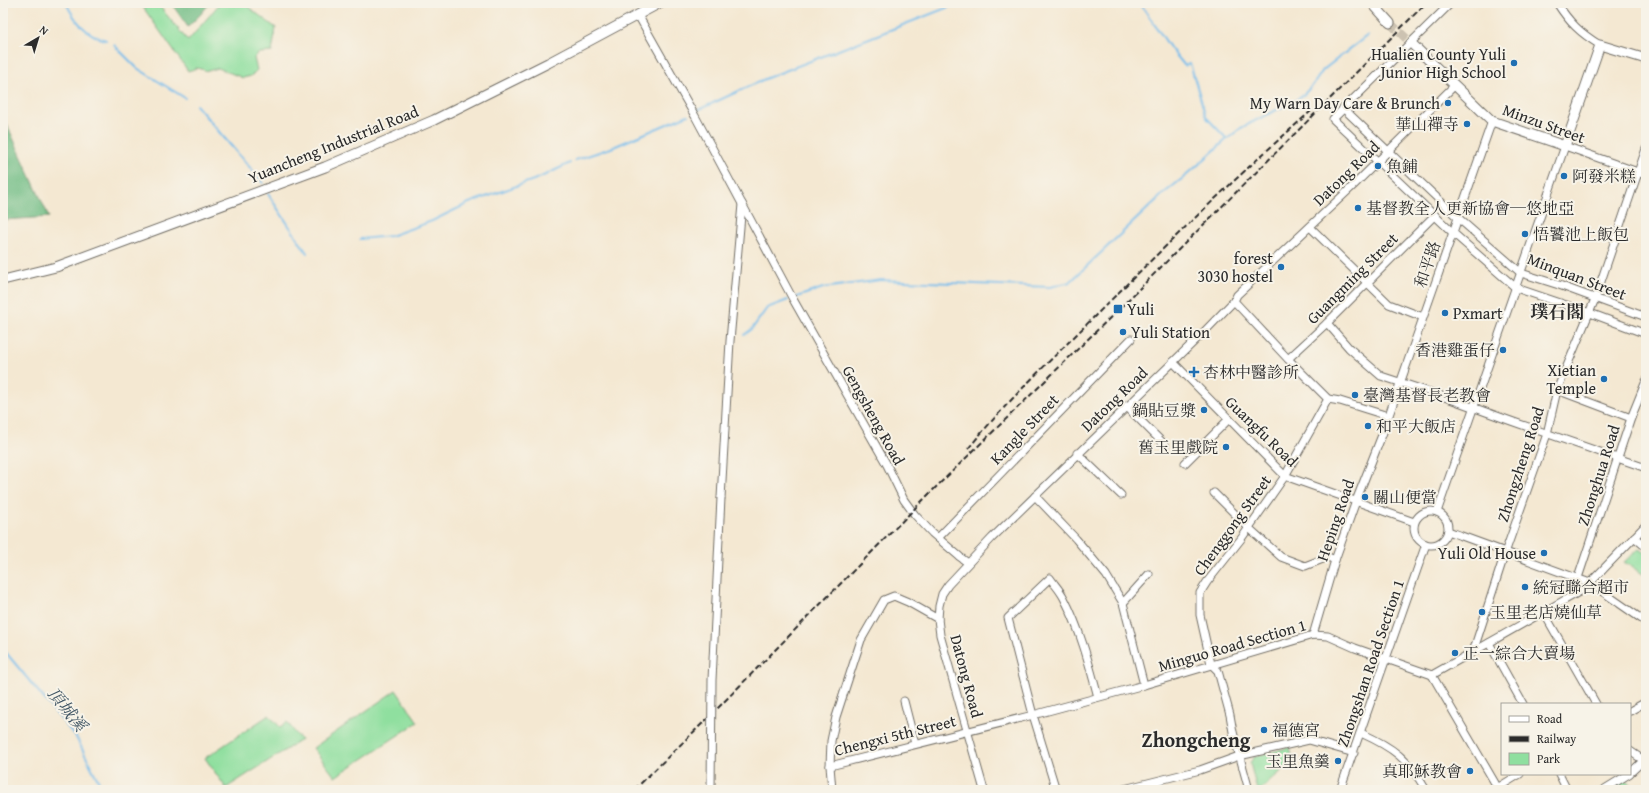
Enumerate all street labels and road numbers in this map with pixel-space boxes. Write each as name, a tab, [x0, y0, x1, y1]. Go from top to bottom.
street label: Minzu Street	[1499, 97, 1589, 149]
street label: Yuancheng Industrial Road	[244, 99, 422, 189]
street label: Datong Road	[1307, 135, 1385, 211]
street label: Guangming Street	[1301, 226, 1404, 329]
street label: 和平路	[1408, 237, 1446, 291]
street label: Minquan Street	[1524, 246, 1630, 306]
street label: Gengsheng Road	[837, 361, 912, 470]
street label: Datong Road	[1075, 361, 1153, 437]
street label: Kangle Street	[984, 388, 1064, 470]
street label: Guangfu Road	[1220, 390, 1304, 472]
street label: Zhongzheng Road	[1490, 403, 1550, 525]
street label: Zhonghua Road	[1570, 421, 1626, 529]
street label: Chenggong Street	[1187, 469, 1277, 580]
street label: Heping Road	[1310, 475, 1360, 564]
street label: Zhongshan Road Section 1	[1330, 576, 1410, 750]
street label: Minguo Road Section 1	[1155, 612, 1309, 678]
street label: Datong Road	[944, 632, 990, 721]
street label: Chengxi 5th Street	[832, 708, 959, 762]

